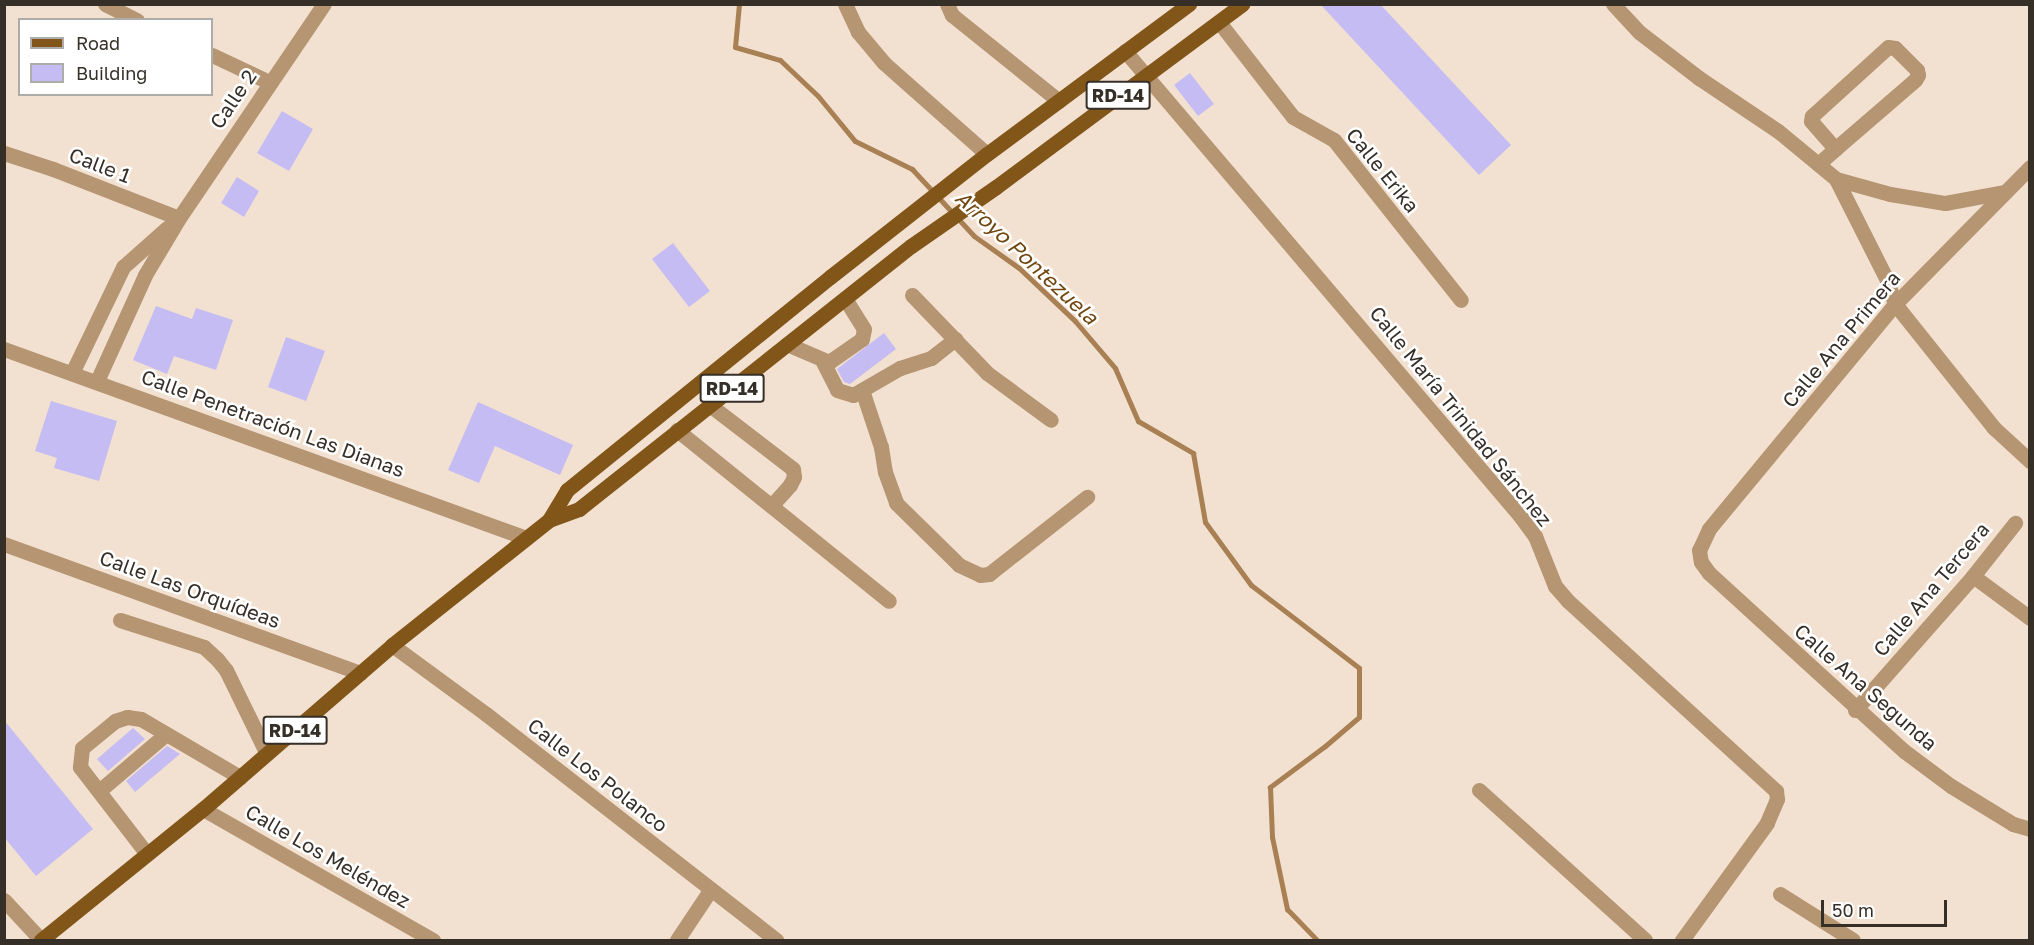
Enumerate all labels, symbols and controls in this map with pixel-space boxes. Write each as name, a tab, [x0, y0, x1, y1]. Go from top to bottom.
legend	[18, 18, 213, 96]
text: Road	[76, 32, 120, 54]
text: Building	[76, 62, 147, 84]
street label: Calle 2	[205, 65, 261, 133]
road number: RD-14	[1085, 80, 1151, 110]
street label: Calle Erika	[1342, 123, 1424, 217]
street label: Calle 1	[66, 142, 134, 188]
water label: Arroyo Pontezuela	[951, 185, 1103, 329]
street label: Calle Ana Primera	[1777, 266, 1905, 412]
street label: Calle María Trinidad Sánchez	[1365, 301, 1557, 531]
street label: Calle Penetración Las Dianas	[138, 364, 408, 482]
road number: RD-14	[699, 373, 765, 403]
street label: Calle Ana Tercera	[1868, 517, 1994, 661]
street label: Calle Las Orquídeas	[96, 545, 284, 633]
street label: Calle Ana Segunda	[1790, 619, 1942, 755]
street label: Calle Los Polanco	[523, 713, 673, 837]
road number: RD-14	[262, 715, 328, 745]
street label: Calle Los Meléndez	[242, 799, 414, 913]
scale bar	[1824, 888, 1950, 926]
text: 50 m	[1832, 899, 1874, 921]

